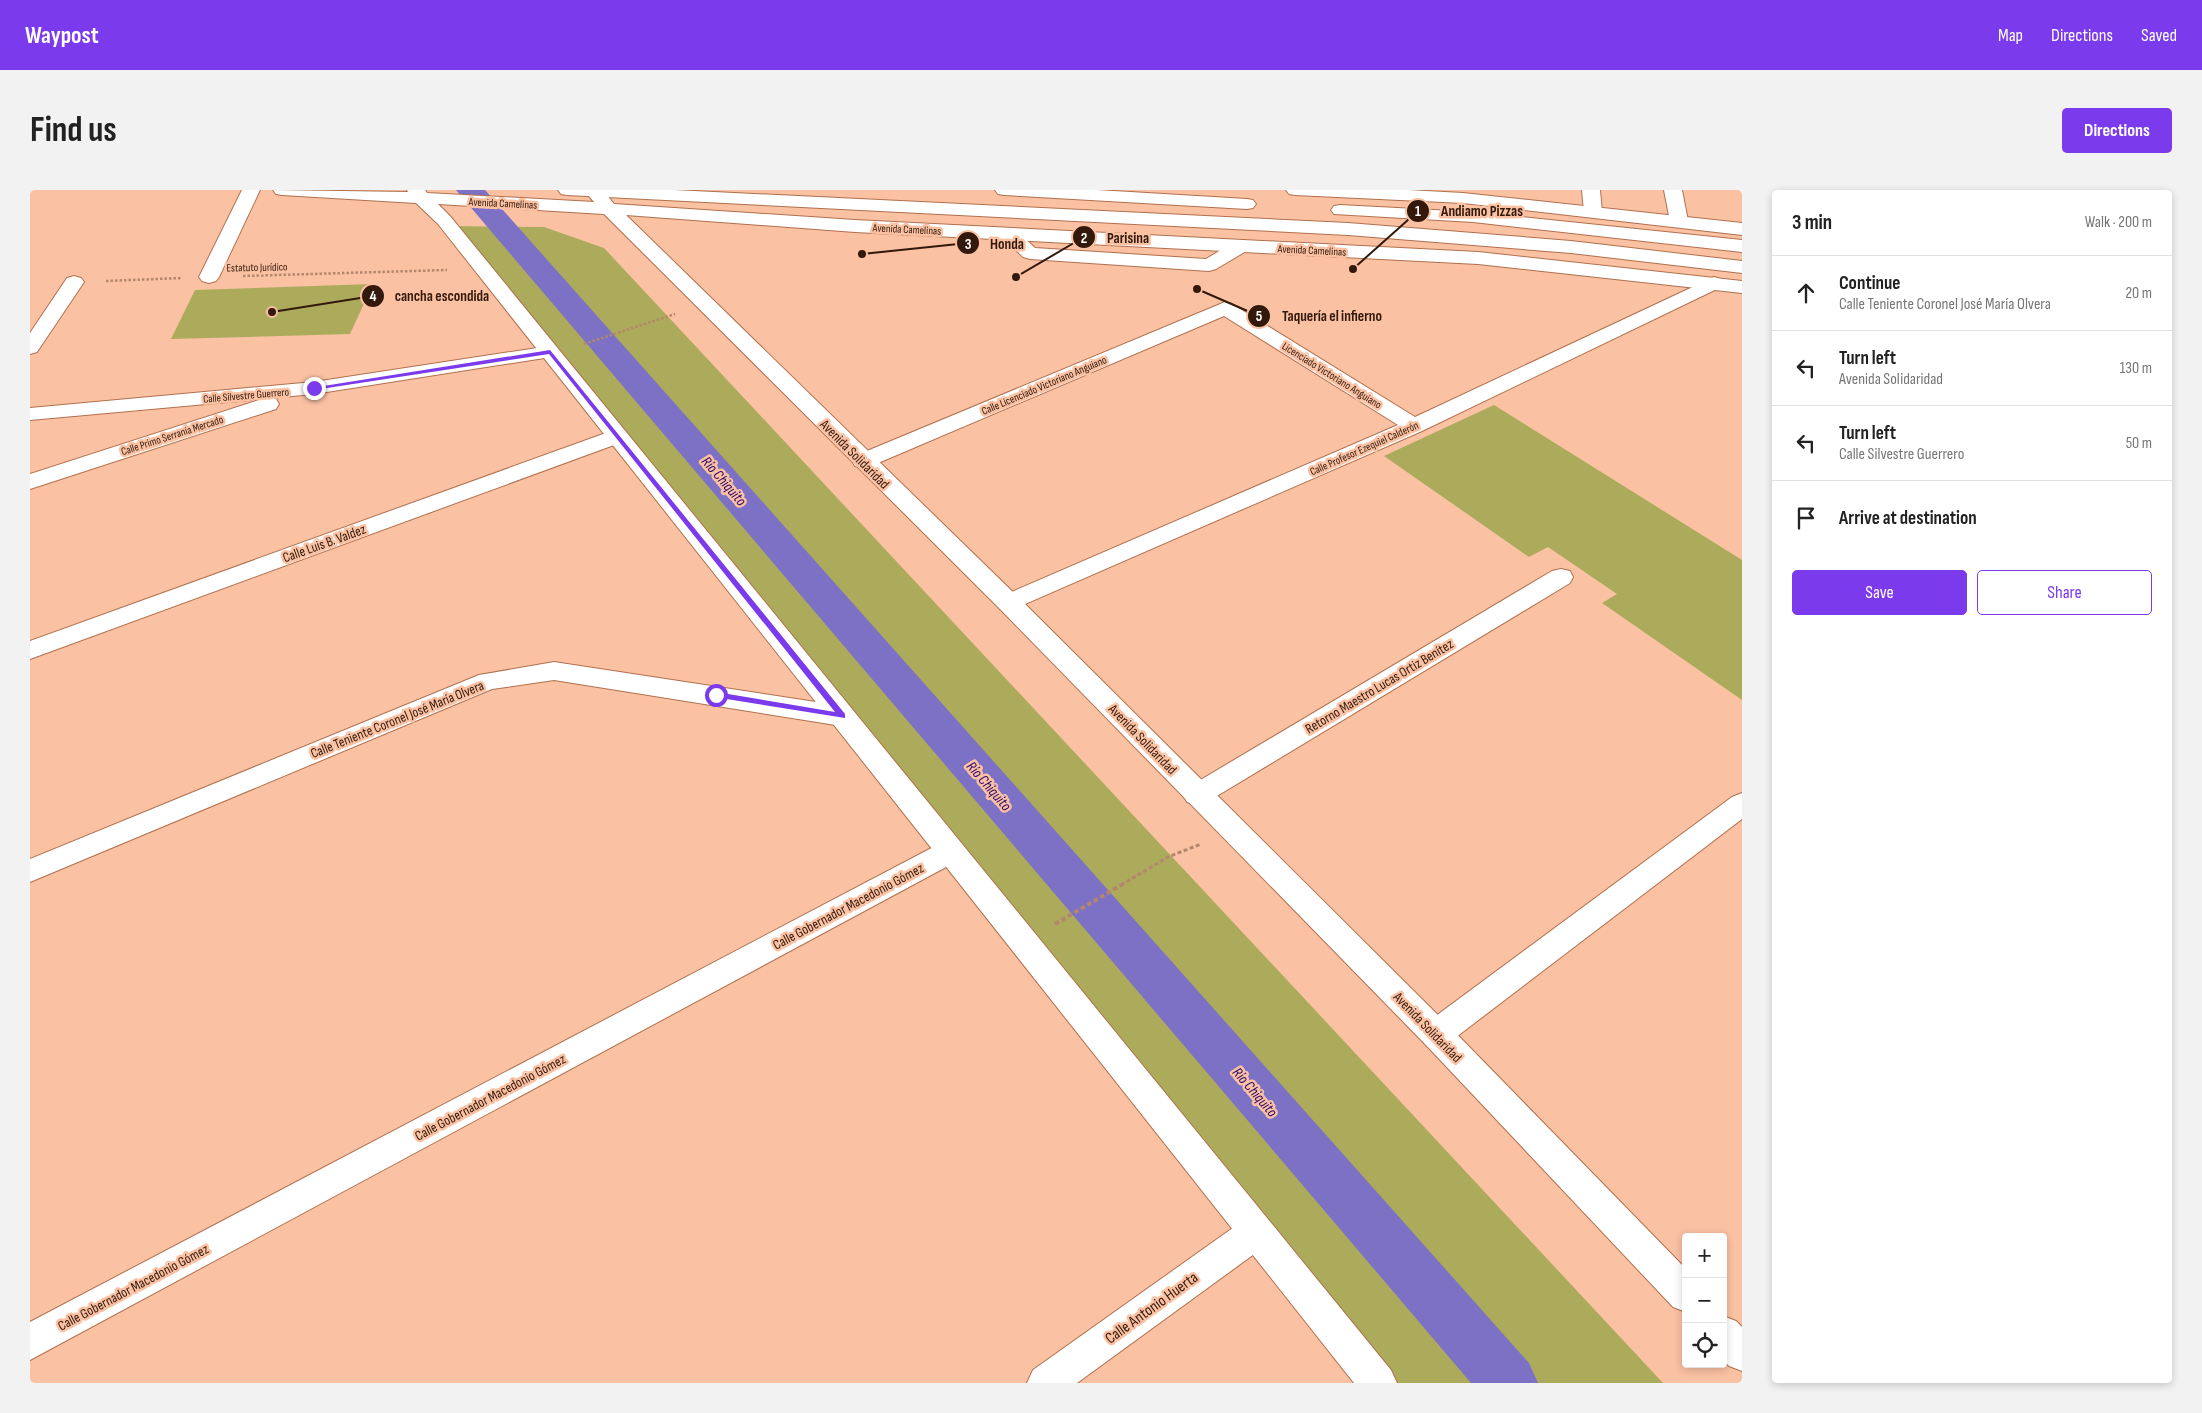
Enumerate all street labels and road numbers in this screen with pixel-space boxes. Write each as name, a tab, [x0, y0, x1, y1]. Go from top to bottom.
street label: Avenida Camelinas	[467, 195, 538, 212]
street label: Avenida Camelinas	[871, 221, 942, 238]
street label: Avenida Camelinas	[1276, 242, 1347, 259]
street label: Estatuto Jurídico	[226, 260, 288, 275]
street label: Licenciado Victoriano Anguiano	[1280, 339, 1384, 412]
street label: Calle Licenciado Victoriano Anguiano	[980, 353, 1109, 418]
street label: Calle Silvestre Guerrero	[203, 385, 290, 406]
street label: Calle Primo Serranía Mercado	[119, 413, 225, 458]
street label: Avenida Solidaridad	[816, 415, 893, 493]
street label: Calle Profesor Ezequiel Calderón	[1308, 419, 1421, 478]
street label: Calle Luis B. Valdez	[280, 521, 368, 566]
street label: Retorno Maestro Lucas Ortiz Benítez	[1302, 635, 1456, 737]
street label: Calle Teniente Coronel José María Olvera	[308, 677, 486, 762]
street label: Avenida Solidaridad	[1104, 700, 1180, 778]
street label: Calle Gobernador Macedonio Gómez	[770, 859, 926, 953]
street label: Avenida Solidaridad	[1389, 988, 1465, 1066]
street label: Calle Gobernador Macedonio Gómez	[412, 1050, 568, 1144]
street label: Calle Gobernador Macedonio Gómez	[55, 1240, 211, 1334]
street label: Calle Antonio Huerta	[1102, 1268, 1202, 1348]

